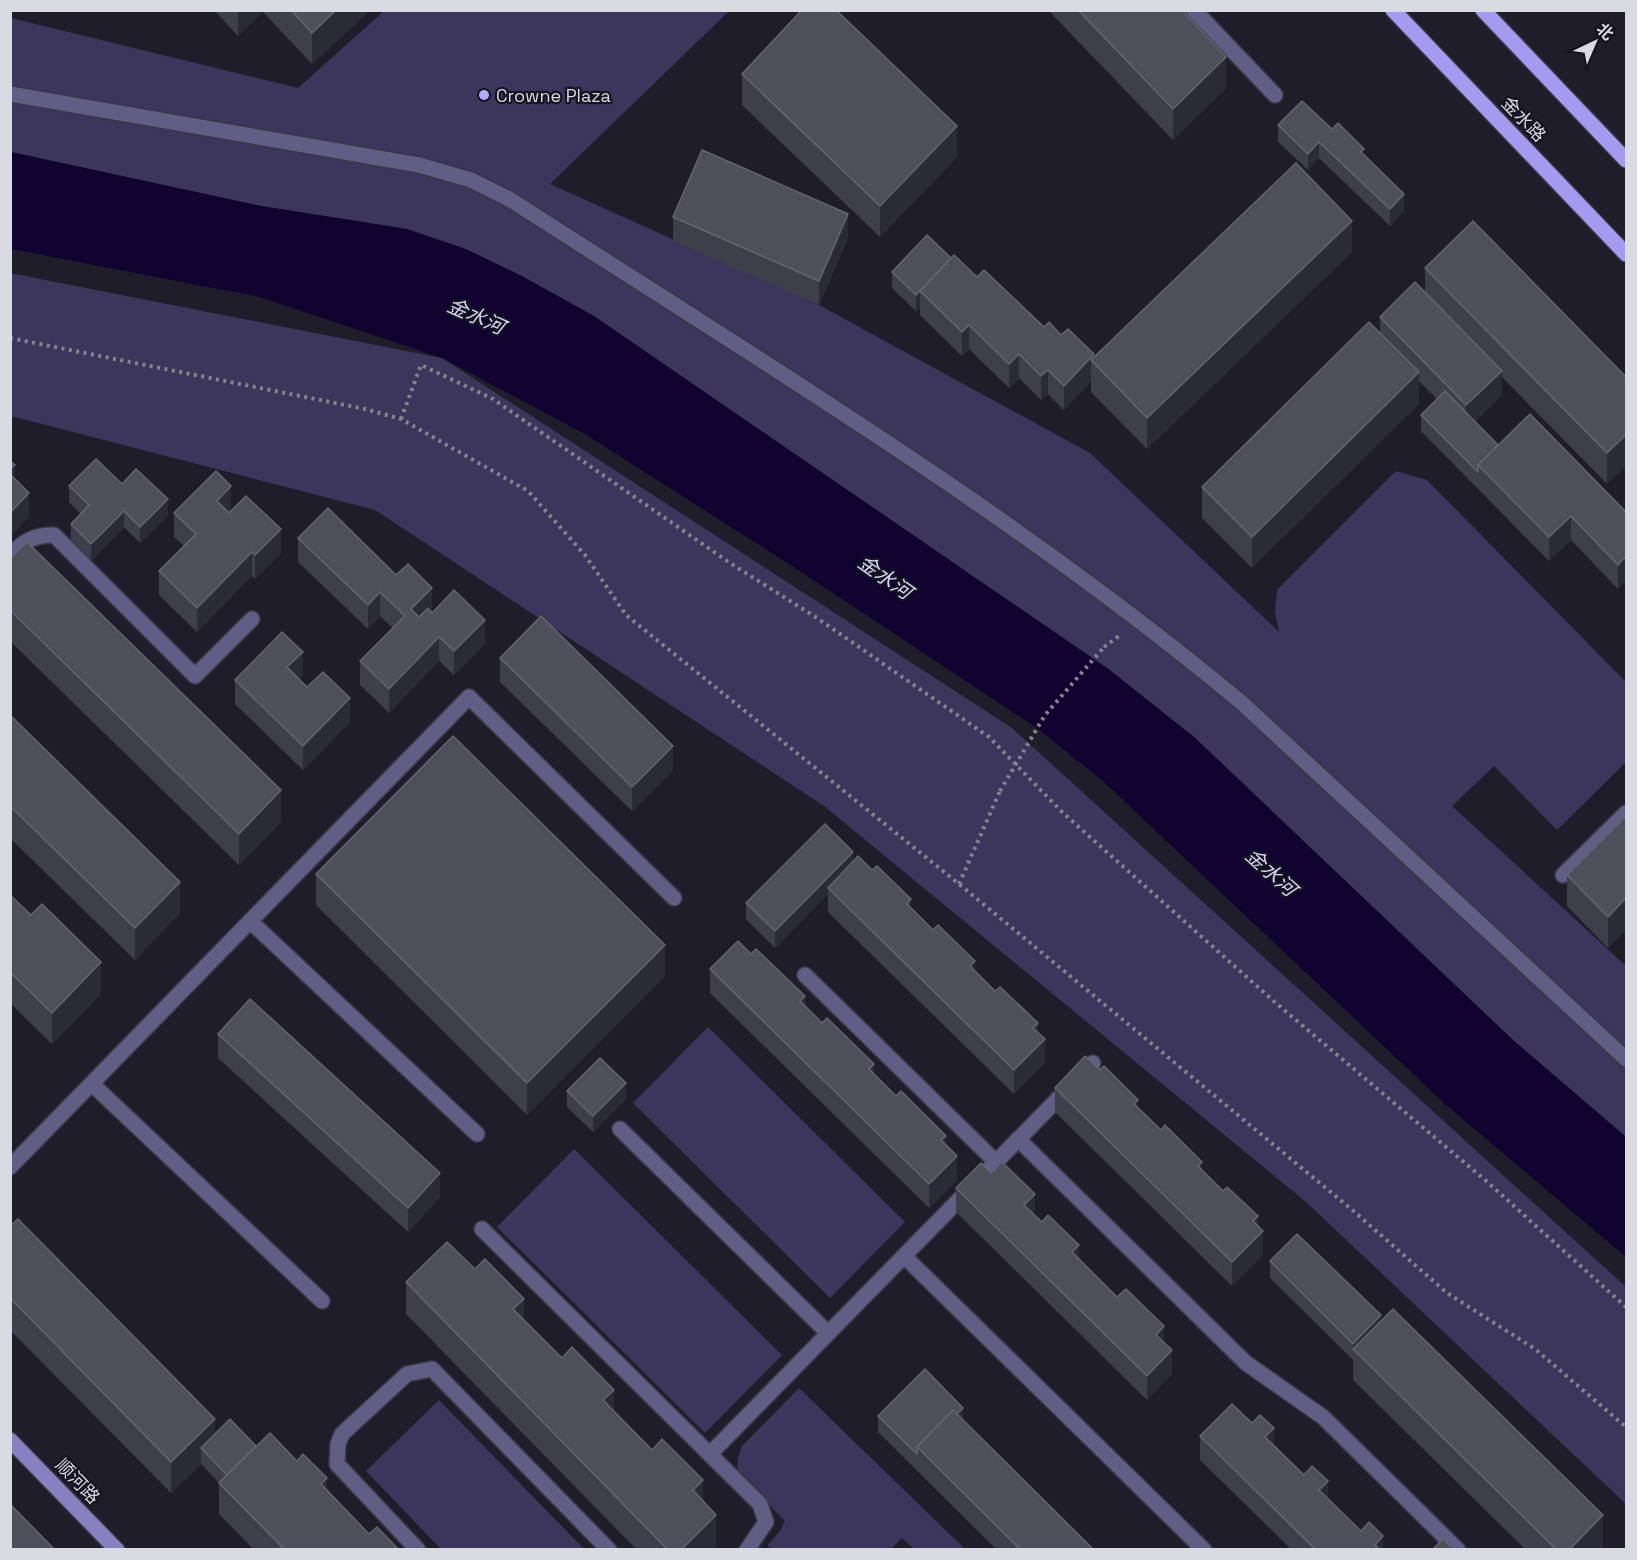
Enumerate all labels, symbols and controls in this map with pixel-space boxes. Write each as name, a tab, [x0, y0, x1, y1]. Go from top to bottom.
north arrow	[1565, 12, 1625, 72]
text: 北	[1592, 18, 1618, 45]
place label: Crowne Plaza	[496, 84, 611, 107]
marker: Crowne Plaza	[477, 88, 491, 102]
street label: 金水路	[1497, 92, 1551, 146]
water label: 金水河	[443, 292, 512, 342]
water label: 金水河	[853, 549, 920, 607]
water label: 金水河	[1240, 842, 1305, 904]
street label: 顺河路	[51, 1454, 105, 1508]

